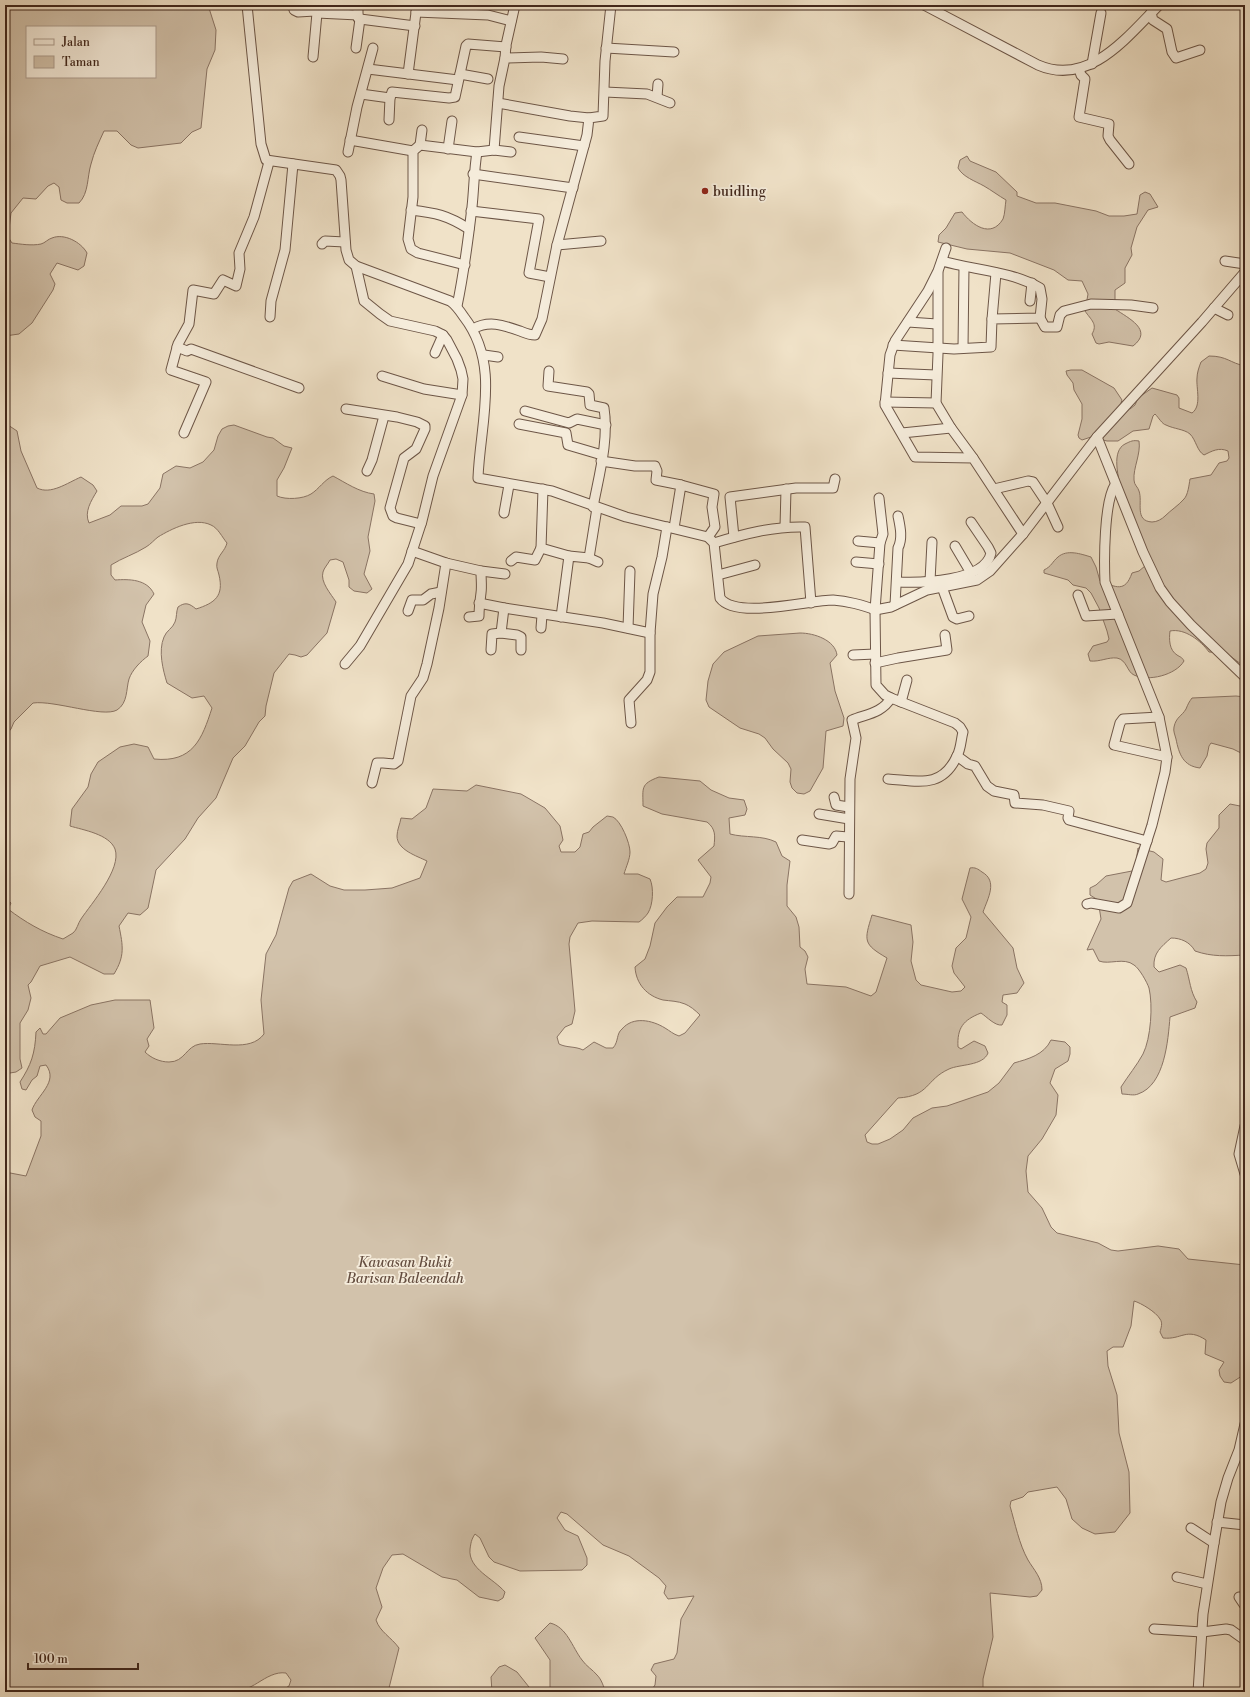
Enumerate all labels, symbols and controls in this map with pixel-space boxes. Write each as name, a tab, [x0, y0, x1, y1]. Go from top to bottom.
legend	[26, 26, 156, 78]
text: Jalan	[61, 35, 90, 50]
text: Taman	[62, 55, 100, 70]
place label: buidling	[713, 183, 767, 201]
marker: buidling	[700, 186, 710, 196]
park label: Kawasan Bukit Barisan Baleendah	[345, 1254, 464, 1288]
scale bar	[28, 1645, 138, 1671]
text: 100 m	[34, 1652, 68, 1667]

